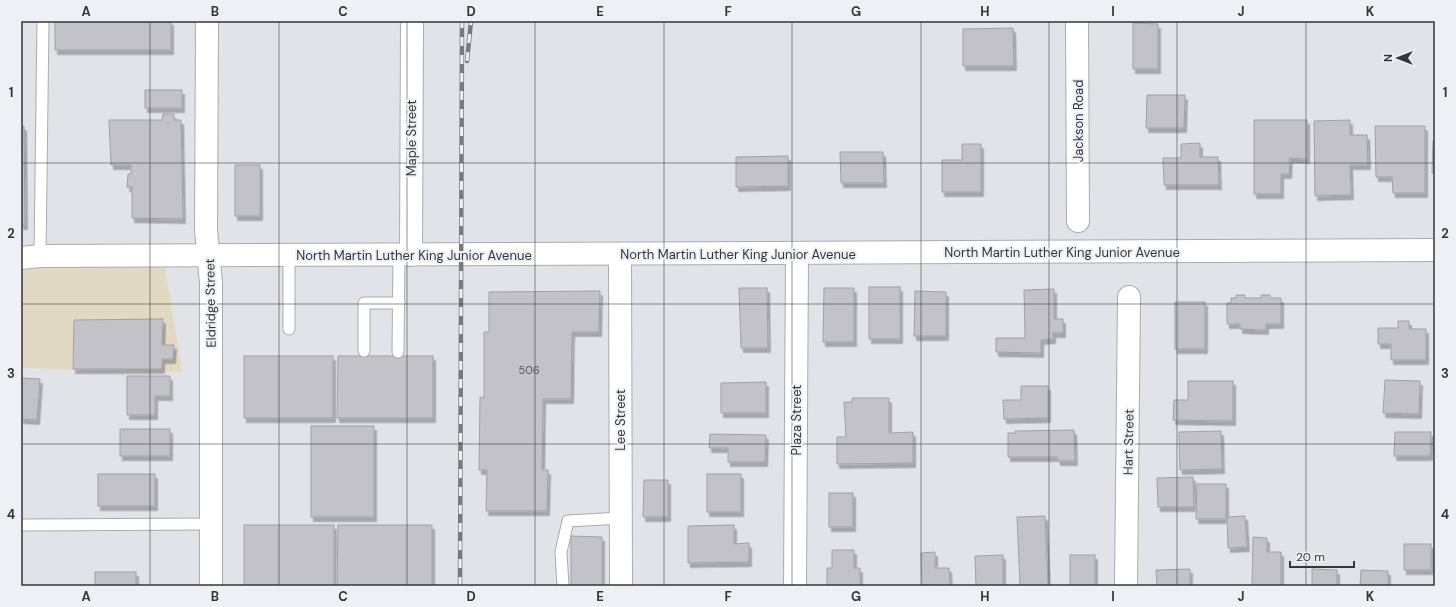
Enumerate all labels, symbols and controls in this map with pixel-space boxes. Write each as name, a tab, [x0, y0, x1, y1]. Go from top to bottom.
text: A	[81, 3, 91, 20]
text: B	[211, 3, 219, 20]
text: C	[338, 3, 348, 20]
text: D	[466, 3, 476, 20]
text: E	[596, 3, 604, 20]
text: F	[724, 3, 732, 20]
text: G	[851, 3, 861, 20]
text: H	[980, 3, 990, 20]
text: I	[1111, 3, 1115, 20]
text: J	[1237, 3, 1245, 20]
text: K	[1366, 3, 1375, 20]
north arrow	[1378, 38, 1418, 78]
text: N	[1381, 54, 1395, 62]
street label: Jackson Road	[1070, 80, 1087, 162]
text: 1	[9, 84, 13, 101]
text: 1	[1443, 84, 1447, 101]
street label: Maple Street	[403, 100, 420, 176]
text: 2	[7, 225, 15, 242]
text: 2	[1441, 225, 1449, 242]
street label: North Martin Luther King Junior Avenue	[944, 244, 1180, 261]
street label: North Martin Luther King Junior Avenue	[620, 246, 856, 263]
street label: North Martin Luther King Junior Avenue	[296, 247, 532, 264]
street label: Eldridge Street	[201, 258, 220, 348]
house number: 506	[518, 363, 540, 377]
text: 3	[7, 365, 15, 382]
text: 3	[1441, 365, 1449, 382]
street label: Plaza Street	[788, 385, 805, 455]
street label: Lee Street	[612, 389, 629, 451]
street label: Hart Street	[1119, 409, 1138, 475]
text: 4	[7, 506, 15, 523]
text: 4	[1441, 506, 1449, 523]
scale bar	[1290, 543, 1354, 569]
text: 20 m	[1296, 549, 1325, 565]
text: A	[81, 588, 91, 605]
text: B	[211, 588, 219, 605]
text: C	[338, 588, 348, 605]
text: D	[466, 588, 476, 605]
text: E	[596, 588, 604, 605]
text: F	[724, 588, 732, 605]
text: G	[851, 588, 861, 605]
text: H	[980, 588, 990, 605]
text: I	[1111, 588, 1115, 605]
text: J	[1237, 588, 1245, 605]
text: K	[1366, 588, 1375, 605]

